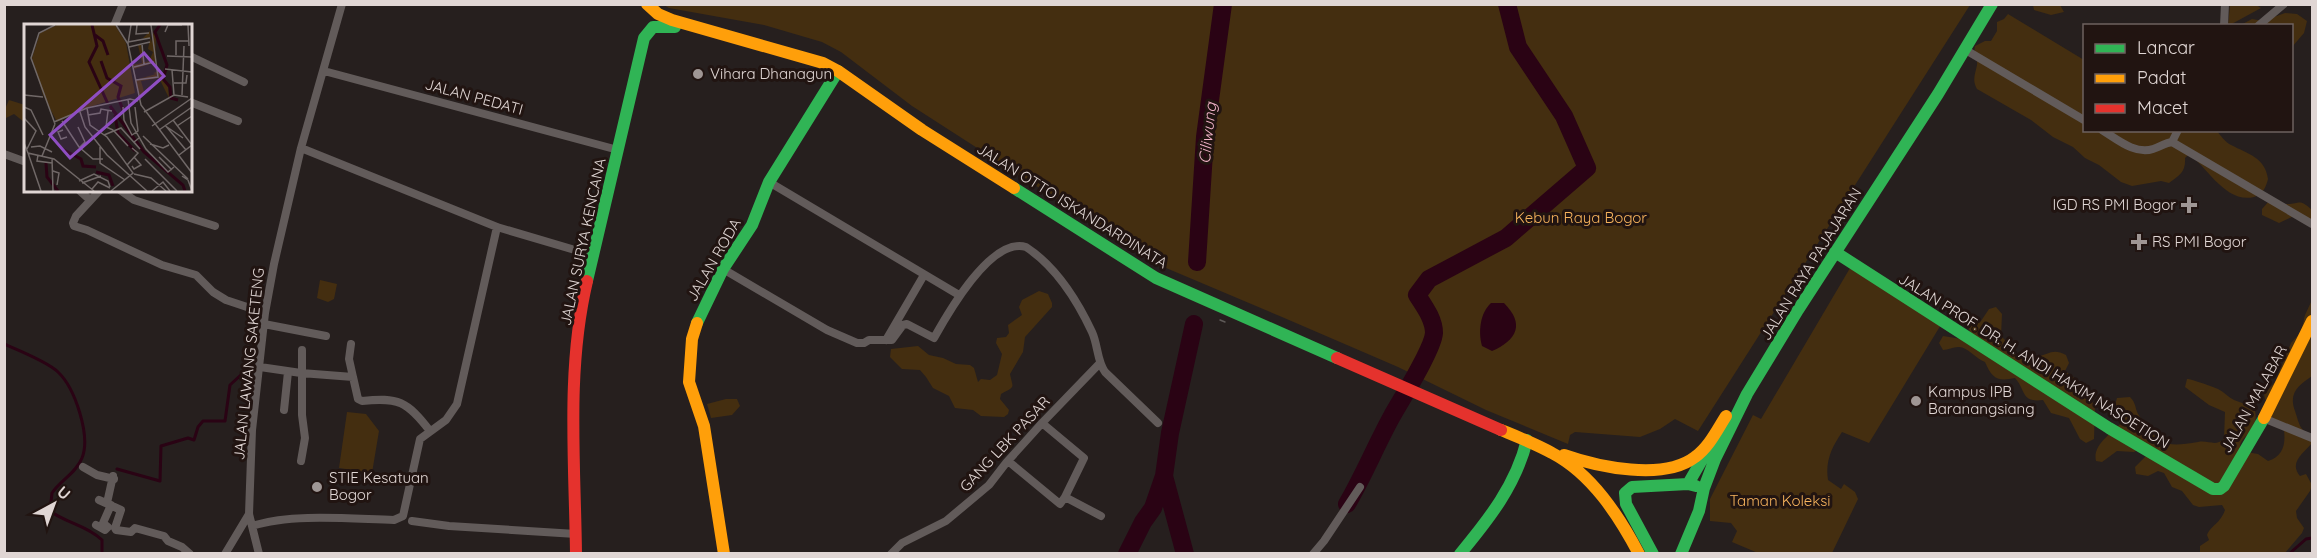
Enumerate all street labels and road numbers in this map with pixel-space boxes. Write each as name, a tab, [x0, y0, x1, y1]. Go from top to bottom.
street label: JALAN PEDATI	[423, 74, 525, 119]
street label: JALAN OTTO ISKANDARDINATA	[973, 139, 1172, 273]
street label: JALAN SURYA KENCANA	[555, 156, 610, 327]
street label: JALAN RAYA PAJAJARAN	[1756, 184, 1865, 344]
street label: JALAN RODA	[682, 215, 745, 305]
street label: JALAN LAWANG SAKETENG	[229, 267, 268, 461]
street label: JALAN PROF. DR. H. ANDI HAKIM NASOETION	[1895, 269, 2173, 452]
street label: JALAN MALABAR	[2216, 342, 2291, 456]
street label: GANG LBK PASAR	[955, 392, 1054, 495]

